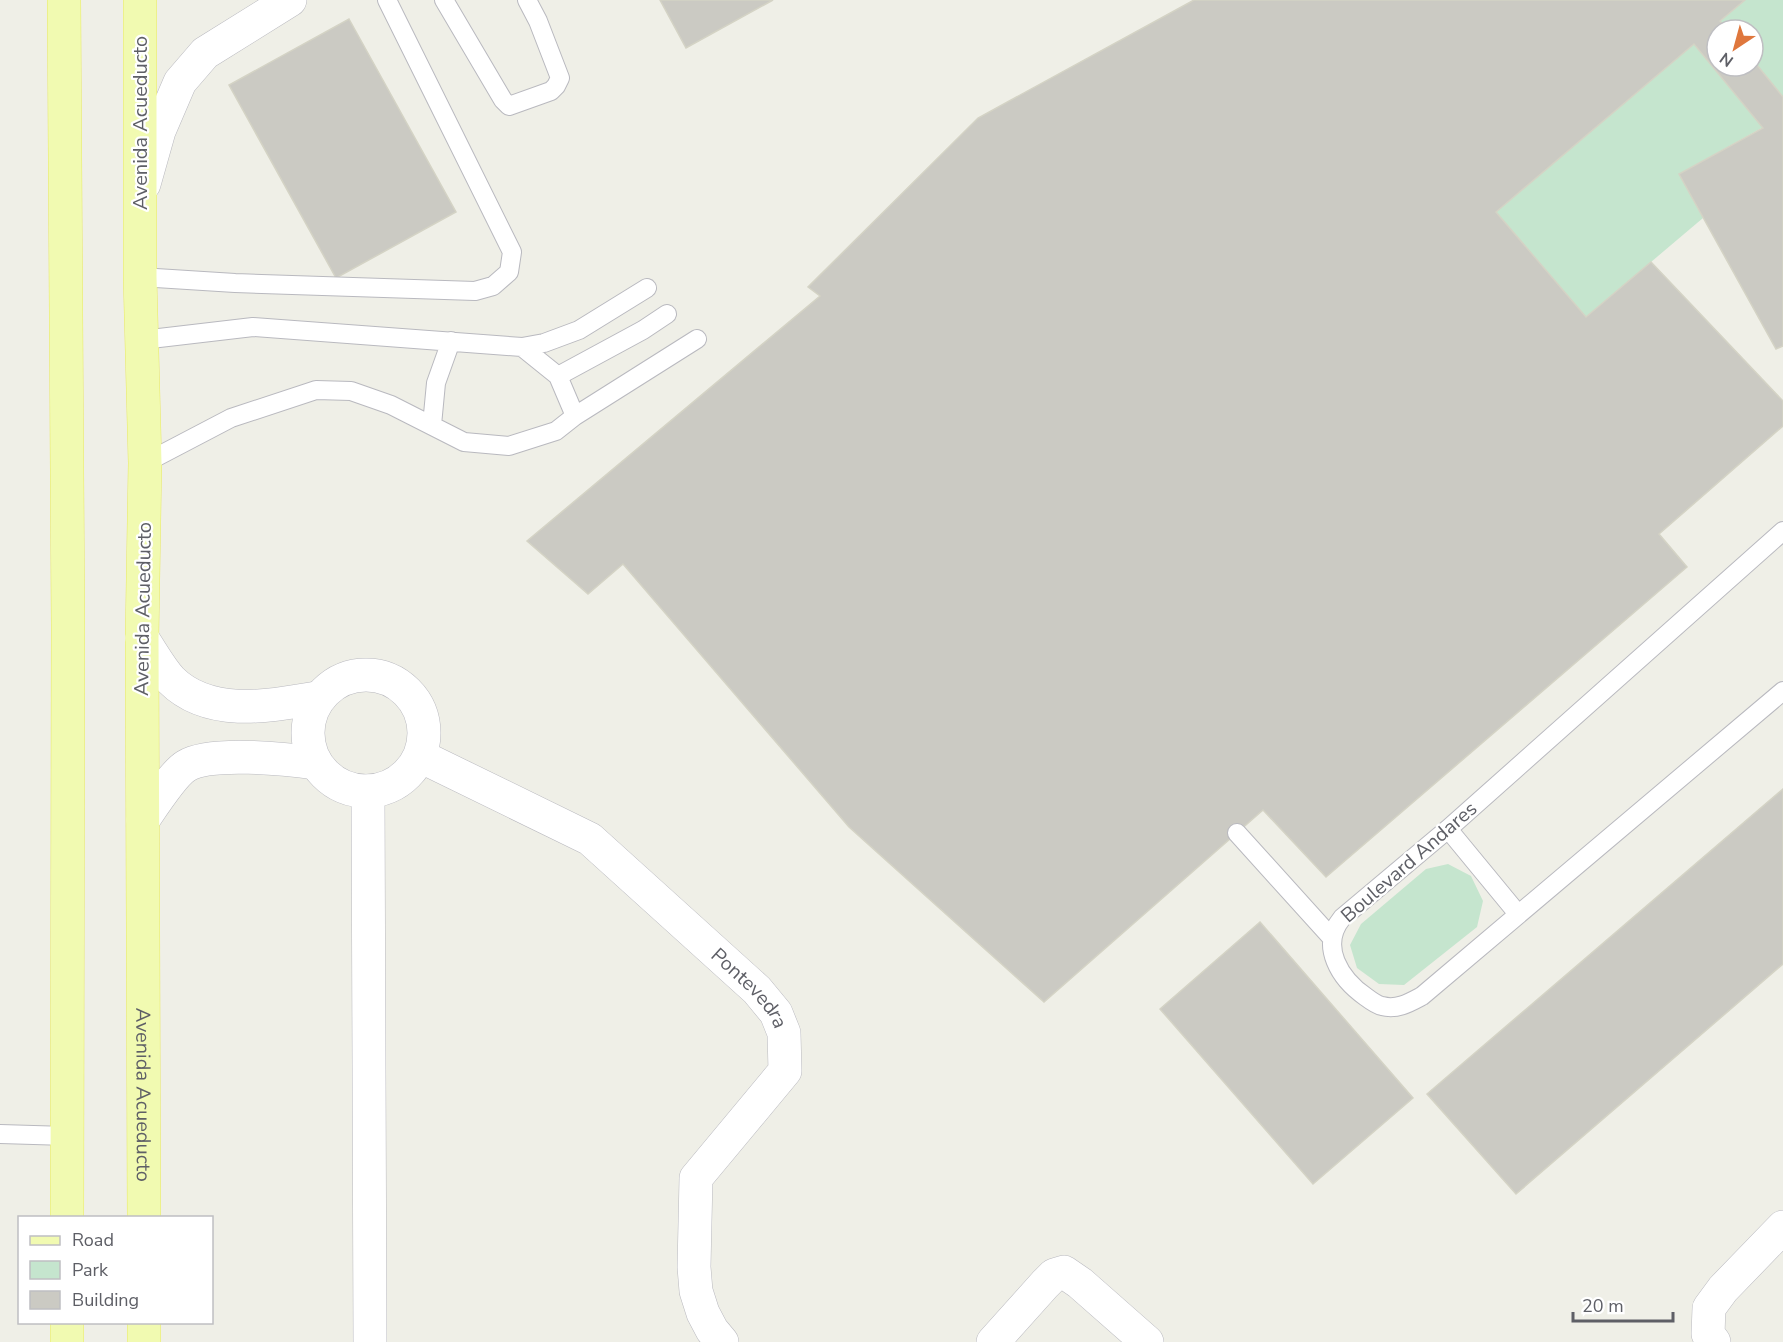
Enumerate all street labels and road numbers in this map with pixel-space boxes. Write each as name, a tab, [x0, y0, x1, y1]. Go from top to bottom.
street label: Avenida Acueducto	[127, 36, 154, 210]
street label: Avenida Acueducto	[128, 522, 158, 696]
street label: Boulevard Andares	[1335, 795, 1483, 929]
street label: Pontevedra	[705, 941, 794, 1032]
street label: Avenida Acueducto	[130, 1008, 157, 1182]

